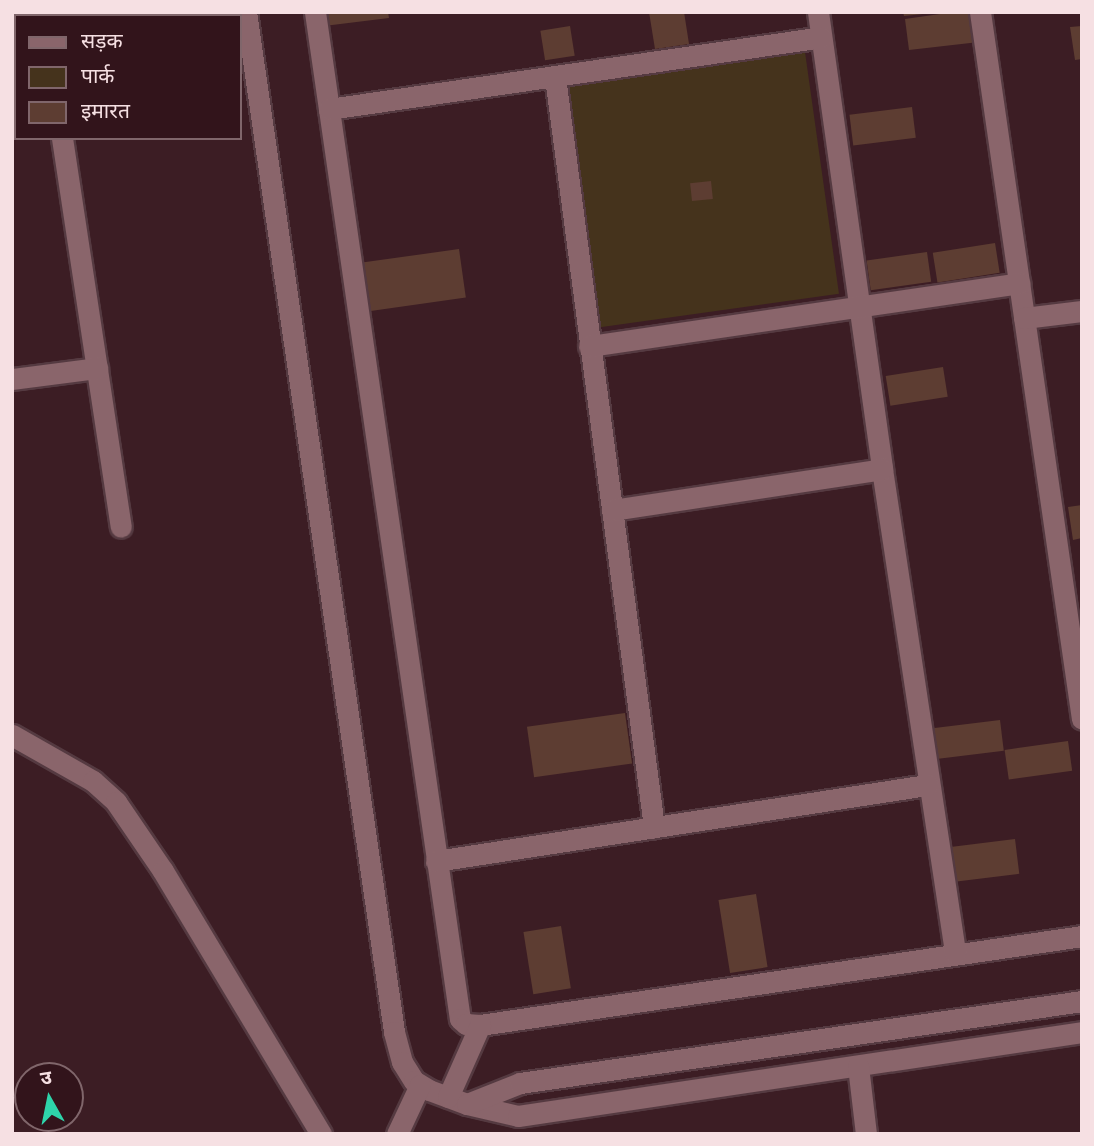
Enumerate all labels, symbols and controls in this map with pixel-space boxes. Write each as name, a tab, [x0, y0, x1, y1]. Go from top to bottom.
legend	[14, 14, 242, 140]
text: सड़क	[81, 28, 123, 53]
text: पार्क	[81, 63, 115, 88]
text: इमारत	[81, 98, 130, 123]
north arrow	[14, 1062, 84, 1132]
text: उ	[39, 1066, 53, 1090]

